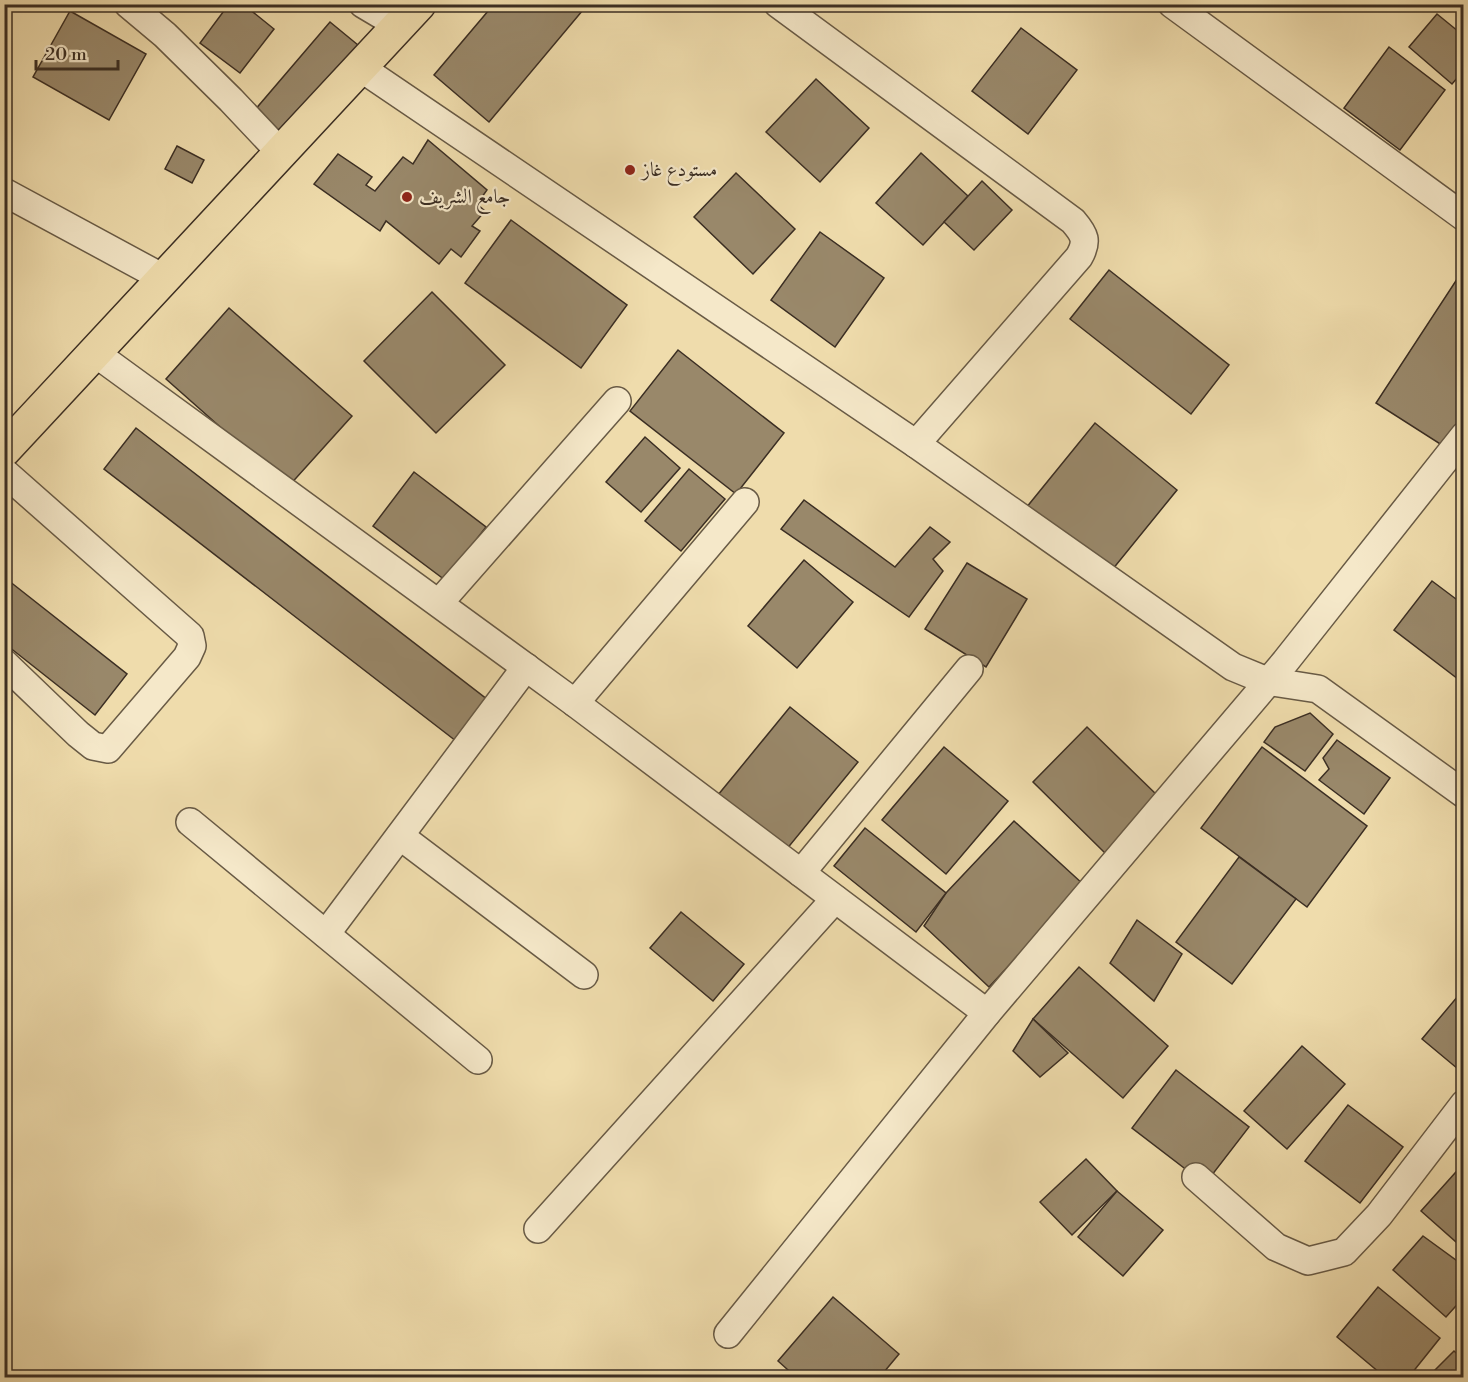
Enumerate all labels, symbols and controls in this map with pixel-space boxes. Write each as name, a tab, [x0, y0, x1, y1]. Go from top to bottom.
scale bar	[36, 33, 118, 71]
text: 20 m	[45, 43, 87, 66]
place label: مستودع غاز	[640, 158, 717, 187]
marker: مستودع غاز	[623, 163, 637, 177]
place label: جامع الشريف	[419, 185, 510, 214]
marker: جامع الشريف	[400, 190, 414, 204]

